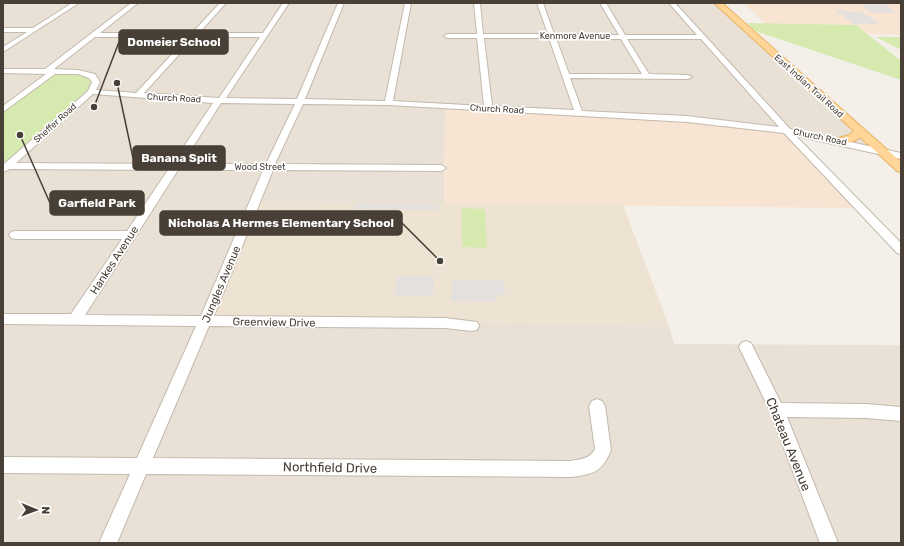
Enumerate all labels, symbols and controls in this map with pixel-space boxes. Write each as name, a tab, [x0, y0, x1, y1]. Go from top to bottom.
callout: Domeier School	[119, 30, 228, 54]
street label: Kenmore Avenue	[540, 31, 610, 41]
text: Domeier School	[127, 35, 221, 49]
street label: East Indian Trail Road	[772, 52, 846, 120]
street label: Church Road	[147, 92, 201, 104]
street label: Sheffer Road	[32, 101, 78, 145]
street label: Church Road	[470, 103, 524, 115]
street label: Church Road	[792, 126, 848, 148]
callout: Banana Split	[133, 146, 225, 170]
text: Banana Split	[141, 151, 217, 165]
street label: Wood Street	[235, 162, 286, 172]
callout: Garfield Park	[50, 191, 144, 215]
text: Garfield Park	[58, 196, 136, 210]
callout: Nicholas A Hermes Elementary School	[160, 211, 402, 235]
text: Nicholas A Hermes Elementary School	[168, 216, 394, 230]
street label: Hankes Avenue	[88, 224, 141, 297]
street label: Jungles Avenue	[199, 244, 243, 325]
street label: Greenview Drive	[232, 315, 316, 330]
street label: Chateau Avenue	[763, 395, 814, 493]
street label: Northfield Drive	[283, 459, 377, 476]
north arrow	[16, 490, 56, 530]
text: N	[39, 506, 52, 514]

